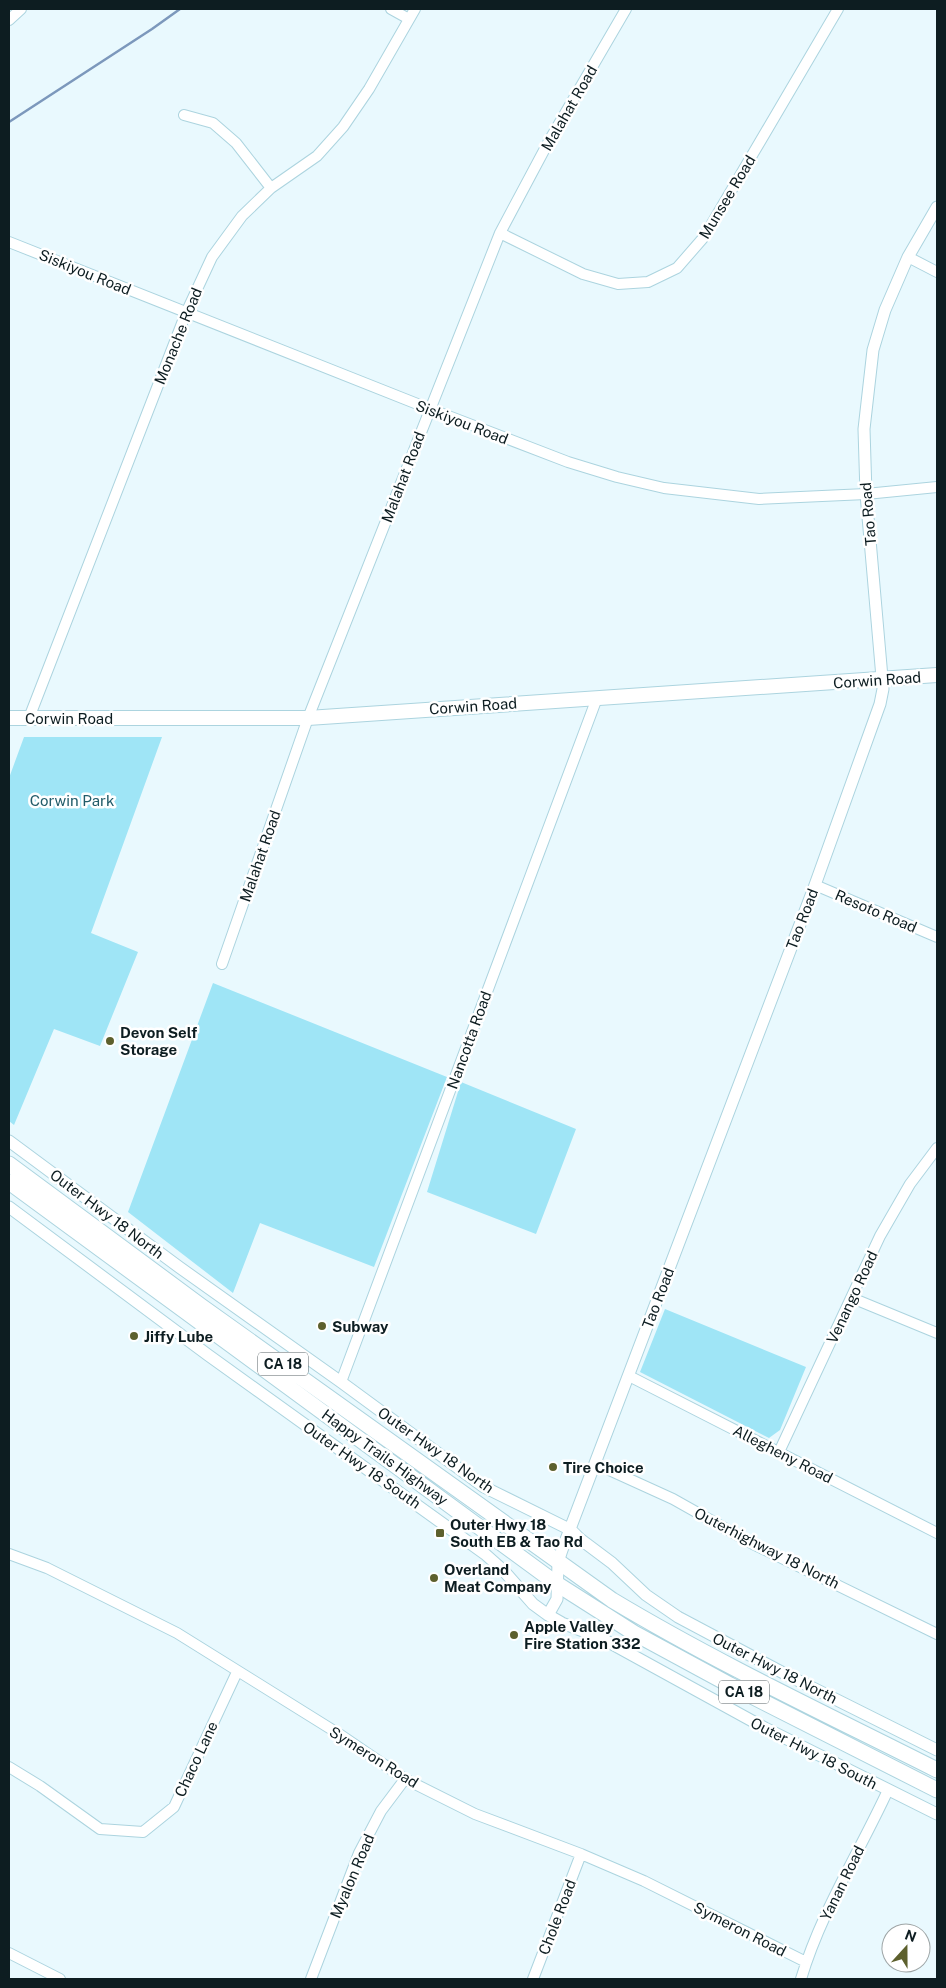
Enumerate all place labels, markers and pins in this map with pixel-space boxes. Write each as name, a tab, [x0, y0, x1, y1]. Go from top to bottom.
place label: Devon Self Storage	[120, 1024, 197, 1058]
marker: Devon Self Storage	[104, 1035, 116, 1047]
place label: Subway	[332, 1318, 389, 1335]
marker: Subway	[316, 1320, 328, 1332]
place label: Jiffy Lube	[144, 1328, 213, 1345]
marker: Jiffy Lube	[128, 1330, 140, 1342]
place label: Tire Choice	[563, 1459, 644, 1476]
marker: Tire Choice	[547, 1461, 559, 1473]
place label: Outer Hwy 18 South EB & Tao Rd	[450, 1516, 583, 1550]
marker: Outer Hwy 18 South EB & Tao Rd	[434, 1527, 446, 1539]
place label: Overland Meat Company	[444, 1561, 552, 1595]
marker: Overland Meat Company	[428, 1572, 440, 1584]
place label: Apple Valley Fire Station 332	[524, 1618, 641, 1652]
marker: Apple Valley Fire Station 332	[508, 1629, 520, 1641]

